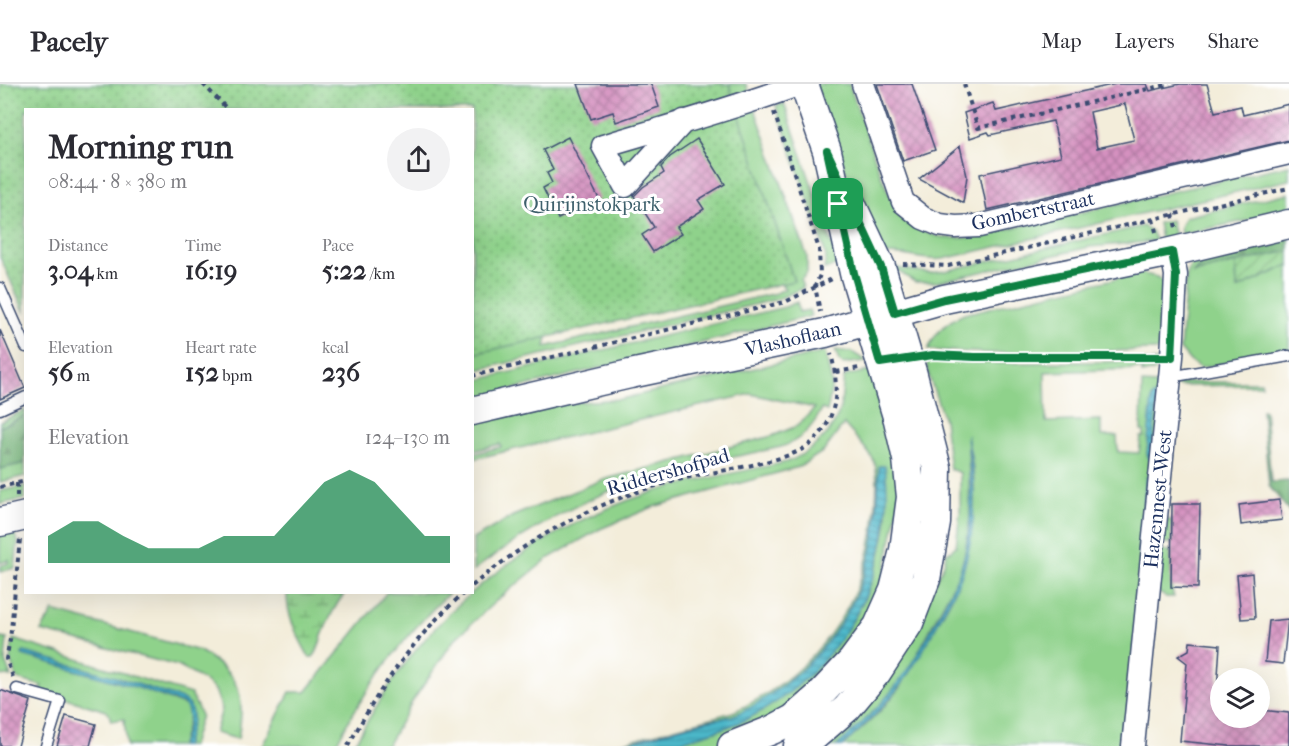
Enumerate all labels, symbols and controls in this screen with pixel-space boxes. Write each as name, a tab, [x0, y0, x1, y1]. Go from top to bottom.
text: Pacely	[30, 25, 108, 58]
text: Map	[1041, 29, 1082, 53]
text: Layers	[1115, 29, 1174, 53]
text: Share	[1207, 29, 1259, 53]
text: Morning run	[48, 128, 233, 167]
button: share	[387, 128, 450, 191]
text: 08:44 · 8 × 380 m	[48, 170, 187, 193]
pin	[812, 178, 863, 229]
icon: arrive	[821, 187, 854, 220]
street label: Gombertstraat	[969, 187, 1097, 235]
park label: Quirijnstokpark	[523, 193, 661, 216]
text: Distance	[48, 236, 108, 255]
text: Time	[185, 236, 221, 255]
text: Pace	[322, 236, 354, 255]
text: 3.04	[48, 255, 93, 286]
text: 16:19	[185, 255, 237, 286]
text: 5:22	[322, 255, 366, 286]
text: km	[93, 264, 118, 283]
text: /km	[366, 264, 395, 283]
street label: Vlashoflaan	[742, 317, 844, 361]
text: Elevation	[48, 338, 113, 357]
text: Heart rate	[185, 338, 257, 357]
text: kcal	[322, 338, 349, 357]
text: 56	[48, 357, 73, 388]
text: 152	[185, 357, 219, 388]
text: 236	[322, 357, 360, 388]
text: m	[73, 366, 90, 385]
text: bpm	[219, 366, 253, 385]
text: Elevation	[48, 426, 129, 449]
text: 124–130 m	[365, 426, 450, 449]
street label: Hazennest-West	[1139, 429, 1177, 569]
street label: Riddershofpad	[604, 443, 733, 500]
map controls	[1210, 668, 1270, 728]
button: layers	[1210, 668, 1270, 728]

